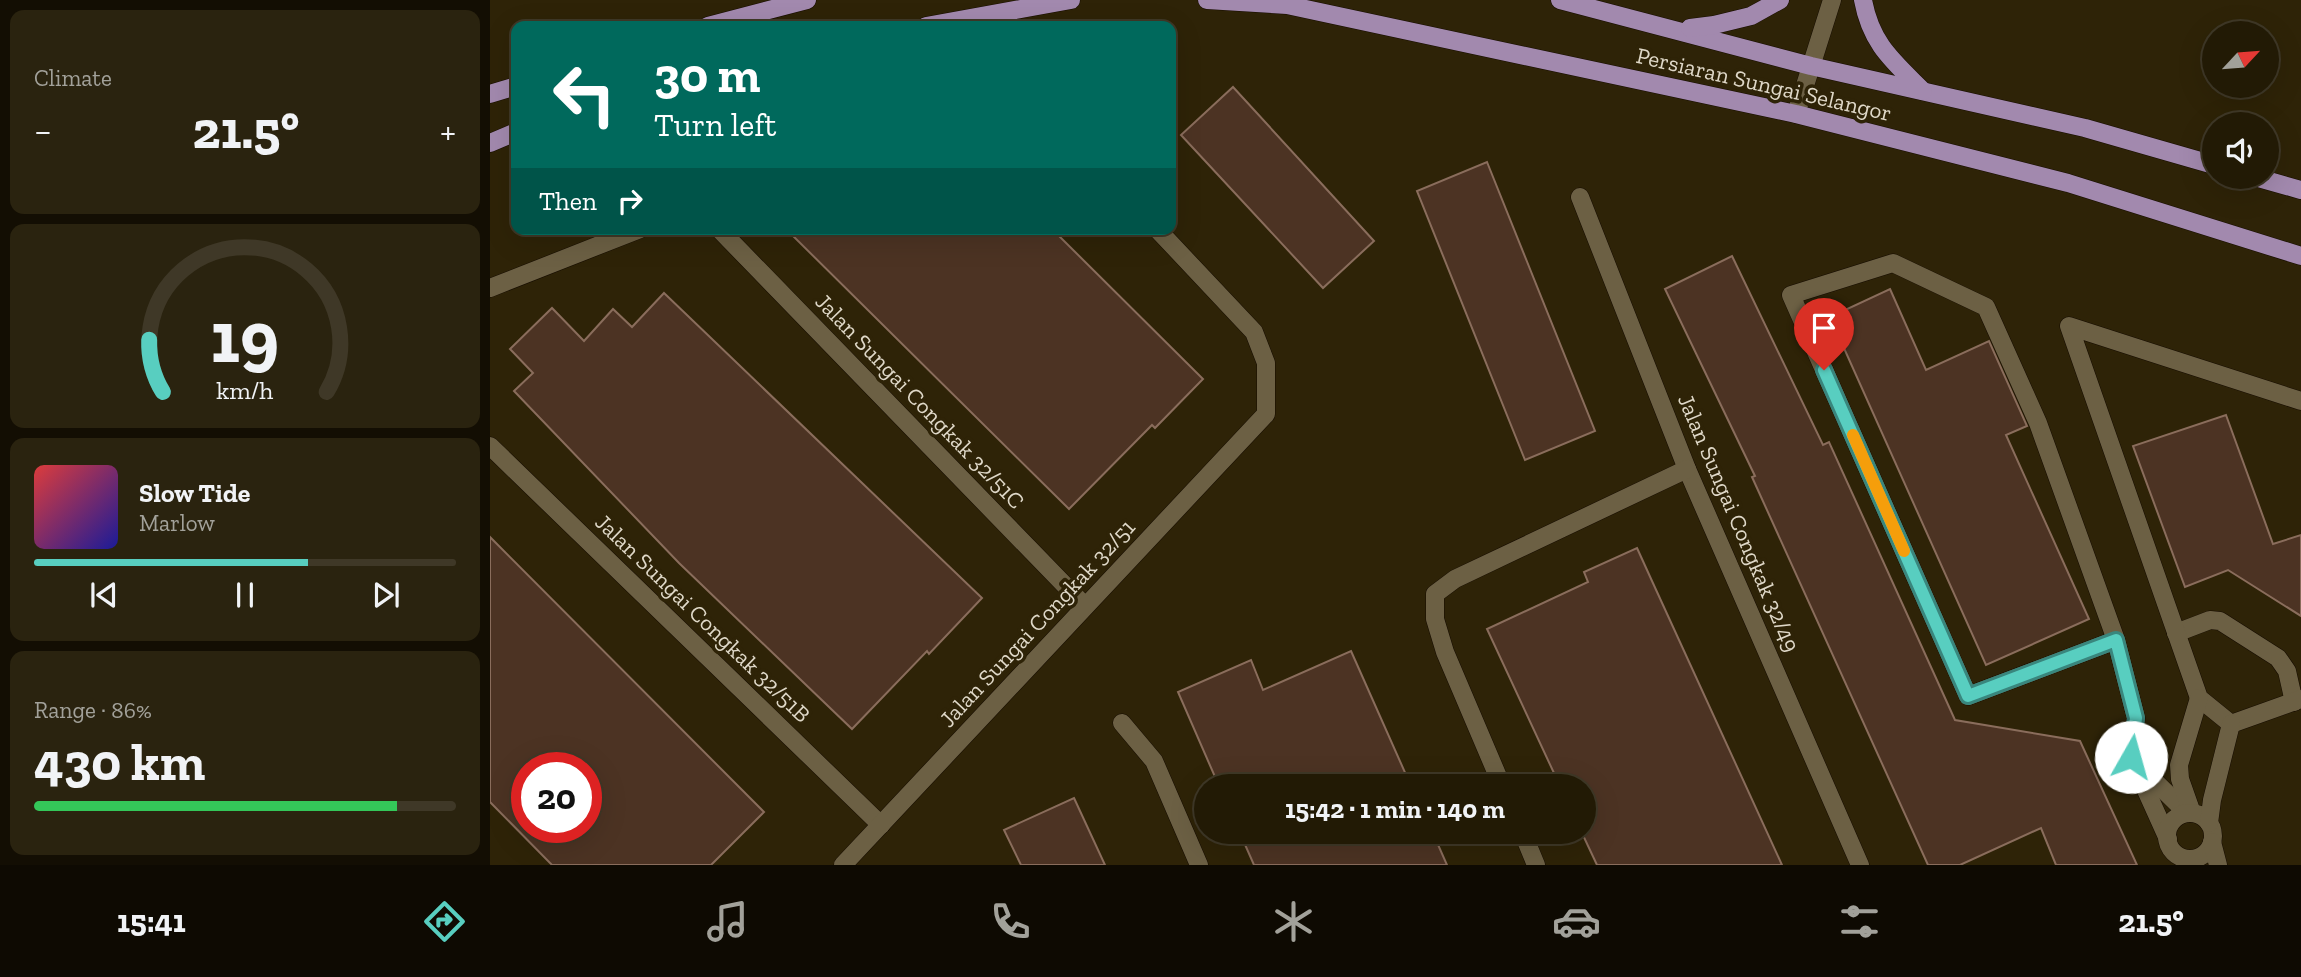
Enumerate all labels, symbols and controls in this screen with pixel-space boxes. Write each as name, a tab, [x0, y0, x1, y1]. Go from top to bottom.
north arrow	[2202, 21, 2278, 98]
map controls	[2202, 21, 2279, 189]
street label: Persiaran Sungai Selangor	[1634, 41, 1894, 127]
text: 30 m	[654, 46, 760, 105]
icon: left	[539, 49, 630, 140]
text: Climate	[34, 64, 112, 92]
text: 21.5°	[192, 99, 299, 161]
text: Turn left	[654, 106, 776, 144]
text: −	[34, 108, 52, 154]
text: +	[440, 108, 456, 154]
button: sound	[2202, 112, 2279, 189]
icon: right	[611, 182, 649, 220]
text: Then	[539, 185, 597, 217]
street label: Jalan Sungai Congkak 32/51C	[810, 287, 1030, 515]
text: 19	[211, 293, 279, 381]
pin	[1794, 298, 1854, 370]
icon: arrive	[1805, 309, 1843, 347]
text: km/h	[216, 374, 274, 404]
street label: Jalan Sungai Congkak 32/49	[1672, 390, 1806, 656]
text: Slow Tide	[139, 477, 250, 509]
street label: Jalan Sungai Congkak 32/51B	[590, 508, 816, 728]
text: Marlow	[139, 509, 215, 537]
street label: Jalan Sungai Congkak 32/51	[933, 513, 1141, 733]
icon: previous	[85, 576, 123, 614]
icon: pause	[226, 576, 264, 614]
icon: next	[367, 576, 405, 614]
text: Range · 86%	[34, 696, 152, 724]
position arrow	[2094, 720, 2168, 794]
text: 430 km	[34, 731, 205, 793]
speed limit sign: 20	[511, 752, 602, 843]
text: 15:42 · 1 min · 140 m	[1285, 793, 1505, 825]
icon: directions	[420, 897, 469, 946]
icon: music	[703, 897, 752, 946]
icon: phone	[986, 897, 1035, 946]
icon: climate	[1269, 897, 1318, 946]
icon: car	[1552, 897, 1601, 946]
icon: filters	[1835, 897, 1884, 946]
text: 15:41	[117, 902, 186, 940]
text: 21.5°	[2118, 902, 2184, 940]

